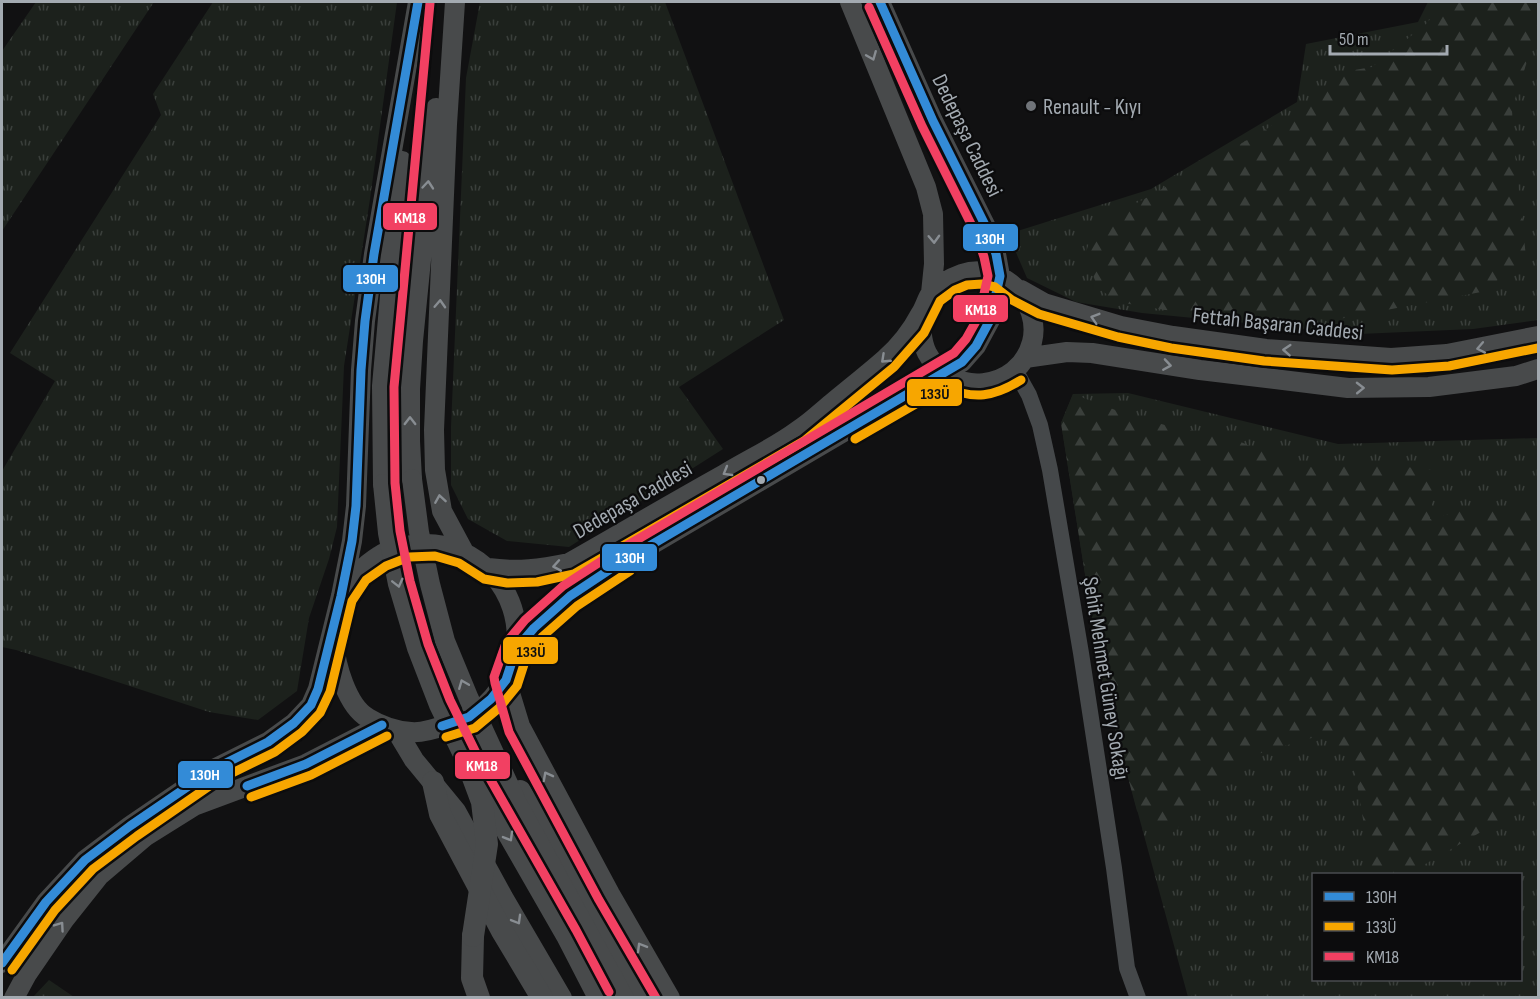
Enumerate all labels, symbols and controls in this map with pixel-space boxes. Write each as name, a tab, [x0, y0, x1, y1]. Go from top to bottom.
scale bar	[1330, 18, 1447, 56]
text: 50 m	[1339, 29, 1369, 50]
one-way arrow	[865, 50, 878, 60]
street label: Dedepaşa Caddesi	[925, 70, 1008, 201]
place label: Renault - Kıyı	[1043, 94, 1141, 121]
marker: Renault - Kıyı	[1024, 99, 1038, 113]
one-way arrow	[421, 180, 434, 189]
line badge: KM18	[382, 202, 438, 231]
text: KM18	[394, 209, 426, 228]
line badge: 130H	[962, 223, 1019, 252]
text: 130H	[975, 230, 1005, 249]
one-way arrow	[928, 235, 940, 244]
line badge: 130H	[342, 264, 399, 293]
text: 130H	[356, 270, 386, 289]
line badge: KM18	[952, 294, 1009, 323]
one-way arrow	[433, 300, 446, 309]
text: KM18	[965, 301, 997, 320]
street label: Fettah Başaran Caddesi	[1191, 302, 1364, 347]
one-way arrow	[1090, 313, 1101, 325]
one-way arrow	[1477, 341, 1486, 353]
one-way arrow	[1283, 344, 1292, 357]
one-way arrow	[881, 352, 892, 363]
one-way arrow	[1161, 358, 1171, 371]
line badge: 133Ü	[906, 378, 963, 407]
one-way arrow	[1356, 381, 1365, 394]
text: 133Ü	[921, 385, 949, 404]
one-way arrow	[404, 416, 416, 425]
street label: Dedepaşa Caddesi	[568, 455, 697, 545]
one-way arrow	[723, 465, 733, 476]
unlabelled marker	[755, 474, 767, 486]
one-way arrow	[434, 494, 447, 504]
line badge: 130H	[601, 543, 658, 572]
text: 130H	[615, 549, 645, 568]
one-way arrow	[552, 559, 562, 572]
street label: Şehit Mehmet Güney Sokağı	[1076, 575, 1135, 782]
one-way arrow	[390, 578, 403, 588]
line badge: 133Ü	[502, 636, 559, 665]
text: 133Ü	[517, 643, 545, 662]
one-way arrow	[458, 679, 470, 690]
line badge: KM18	[454, 751, 511, 780]
text: KM18	[466, 757, 498, 776]
line badge: 130H	[177, 760, 234, 789]
text: 130H	[190, 766, 220, 785]
one-way arrow	[543, 772, 554, 782]
one-way arrow	[502, 831, 514, 841]
legend	[1312, 873, 1522, 981]
text: 130H	[1366, 887, 1397, 908]
one-way arrow	[509, 914, 521, 924]
text: 133Ü	[1366, 917, 1396, 938]
one-way arrow	[53, 921, 64, 932]
one-way arrow	[636, 943, 648, 953]
text: KM18	[1366, 947, 1399, 968]

